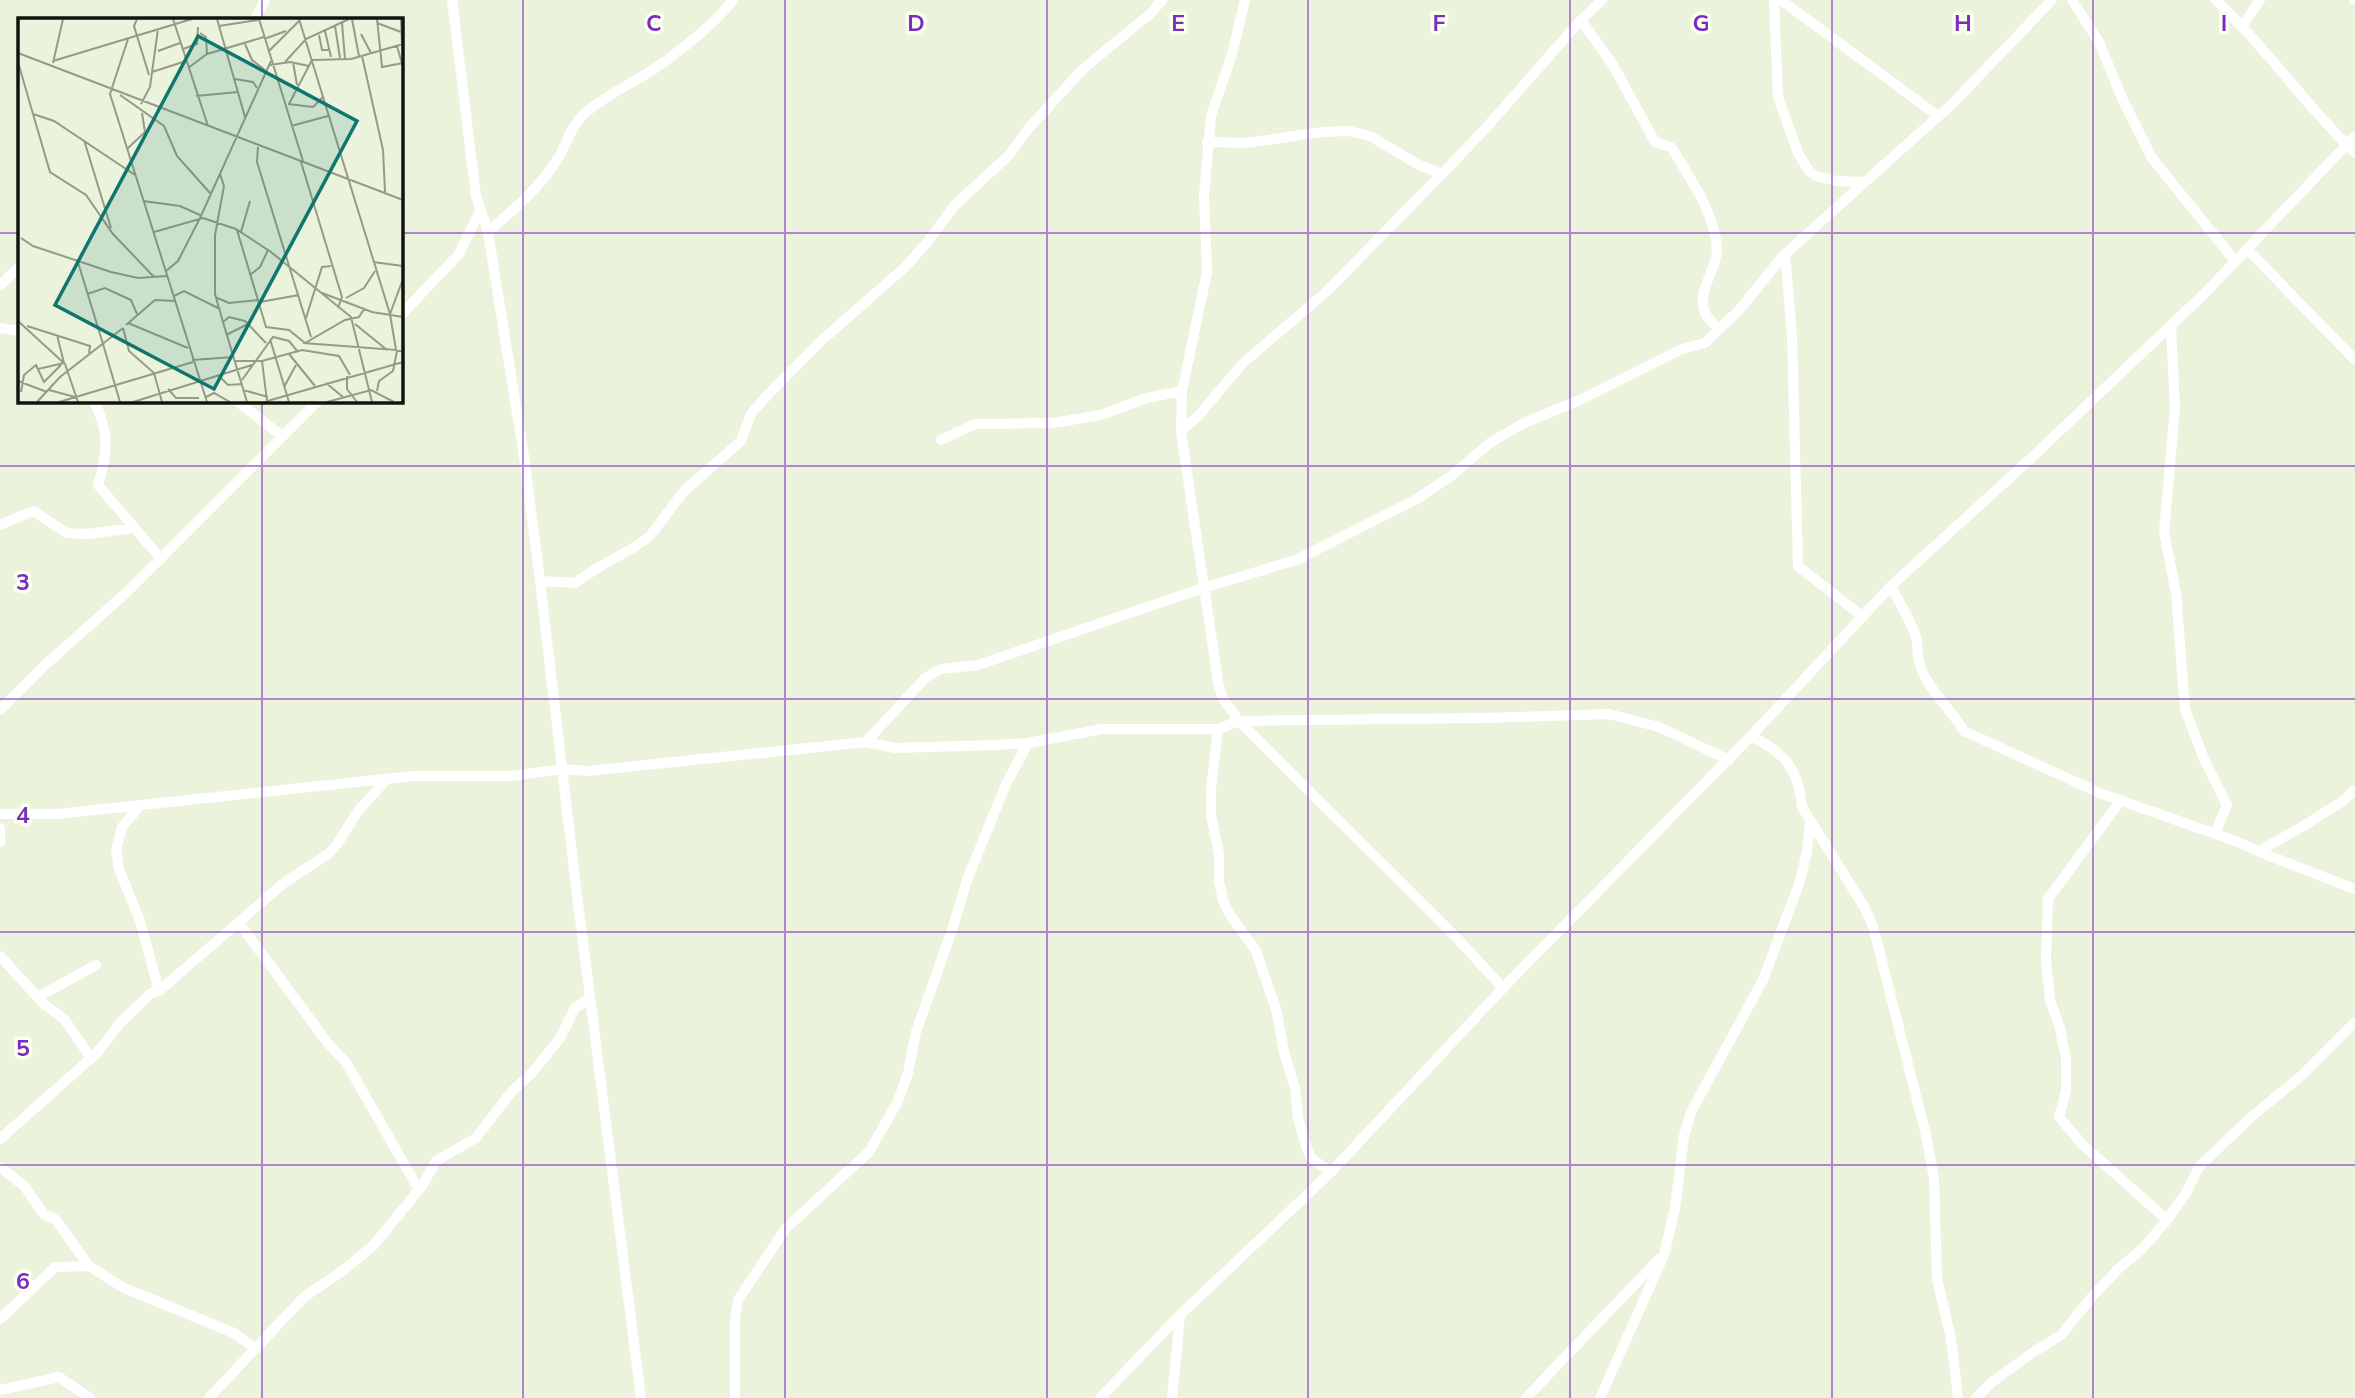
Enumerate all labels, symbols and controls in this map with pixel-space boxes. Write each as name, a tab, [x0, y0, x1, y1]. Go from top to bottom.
text: C	[646, 8, 662, 37]
text: D	[907, 8, 925, 37]
text: E	[1171, 8, 1185, 37]
text: F	[1432, 8, 1446, 37]
text: G	[1692, 8, 1710, 37]
text: H	[1954, 8, 1972, 37]
text: I	[2221, 8, 2227, 37]
inset map	[18, 18, 402, 402]
text: 3	[16, 567, 30, 596]
text: 4	[16, 800, 30, 829]
text: 5	[16, 1033, 30, 1062]
text: 6	[16, 1266, 30, 1295]

